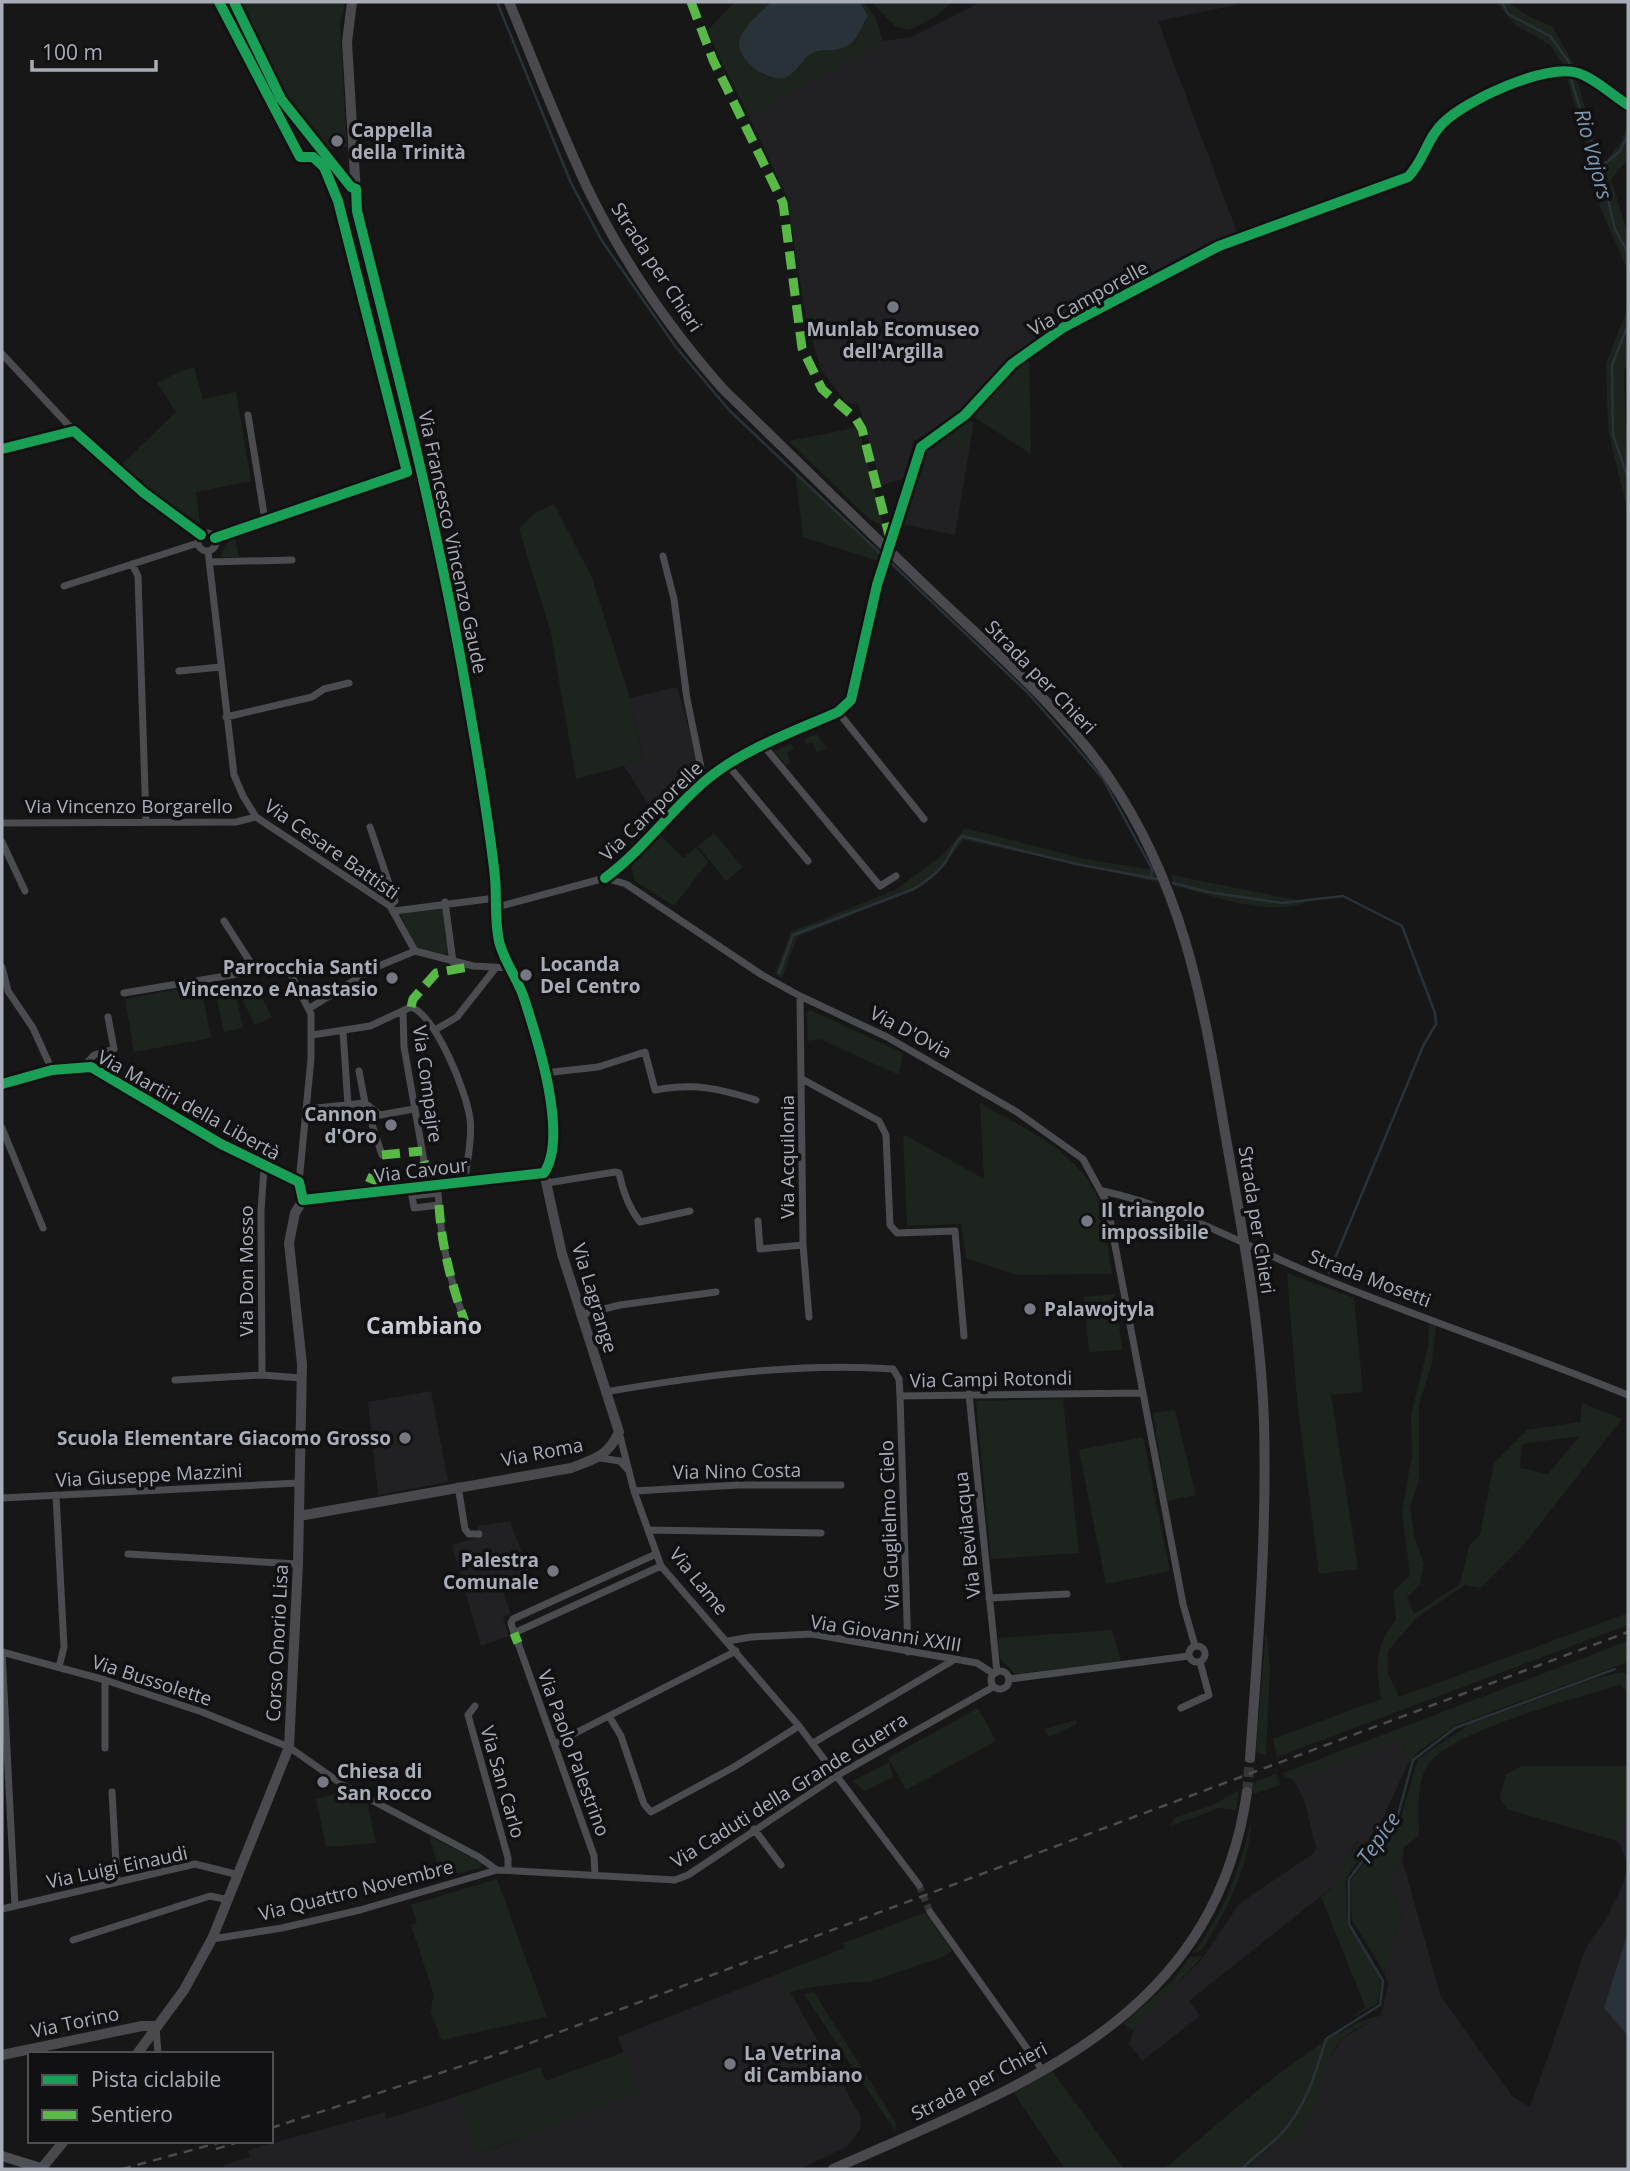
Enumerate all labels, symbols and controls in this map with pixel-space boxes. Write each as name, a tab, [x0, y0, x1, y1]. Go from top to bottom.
scale bar	[32, 28, 156, 72]
text: 100 m	[42, 38, 103, 66]
water label: Rio Vajors	[1569, 106, 1619, 202]
place label: Cappella della Trinità	[351, 117, 466, 165]
marker: Cappella della Trinità	[329, 133, 345, 149]
street label: Strada per Chieri	[605, 197, 709, 337]
street label: Via Camporelle	[1023, 254, 1153, 342]
marker: Munlab Ecomuseo dell'Argilla	[885, 299, 901, 315]
place label: Munlab Ecomuseo dell'Argilla	[807, 316, 979, 364]
street label: Via Francesco Vincenzo Gaude	[412, 408, 494, 676]
street label: Strada per Chieri	[980, 614, 1102, 740]
street label: Via Camporelle	[594, 755, 708, 867]
street label: Via Vincenzo Borgarello	[25, 793, 233, 819]
street label: Via Cesare Battisti	[259, 793, 405, 905]
place label: Locanda Del Centro	[540, 951, 640, 999]
place label: Parrocchia Santi Vincenzo e Anastasio	[179, 954, 378, 1002]
marker: Locanda Del Centro	[518, 967, 534, 983]
marker: Parrocchia Santi Vincenzo e Anastasio	[384, 970, 400, 986]
street label: Via D'Ovia	[866, 1000, 956, 1064]
street label: Via Compajre	[407, 1024, 449, 1144]
street label: Via Martiri della Libertà	[93, 1044, 285, 1166]
street label: Via Acquilonia	[774, 1095, 800, 1219]
place label: Cannon d'Oro	[304, 1101, 377, 1149]
marker: Cannon d'Oro	[383, 1117, 399, 1133]
street label: Strada per Chieri	[1232, 1144, 1282, 1296]
street label: Via Cavour	[373, 1151, 470, 1189]
place label: Il triangolo impossibile	[1101, 1197, 1209, 1245]
street label: Via Don Mosso	[233, 1205, 259, 1337]
marker: Il triangolo impossibile	[1079, 1213, 1095, 1229]
street label: Via Lagrange	[566, 1240, 624, 1356]
street label: Strada Mosetti	[1305, 1243, 1435, 1313]
place label: Palawojtyla	[1044, 1296, 1155, 1322]
marker: Palawojtyla	[1022, 1301, 1038, 1317]
district label: Cambiano	[366, 1309, 482, 1341]
street label: Via Campi Rotondi	[910, 1365, 1072, 1393]
place label: Scuola Elementare Giacomo Grosso	[57, 1425, 391, 1451]
marker: Scuola Elementare Giacomo Grosso	[397, 1430, 413, 1446]
street label: Via Roma	[499, 1431, 585, 1473]
street label: Via Guglielmo Cielo	[873, 1440, 905, 1610]
street label: Via Giuseppe Mazzini	[55, 1457, 243, 1493]
street label: Via Nino Costa	[673, 1457, 801, 1485]
street label: Via Bevilacqua	[947, 1470, 987, 1600]
street label: Via Lame	[664, 1542, 734, 1620]
place label: Palestra Comunale	[443, 1547, 539, 1595]
marker: Palestra Comunale	[545, 1563, 561, 1579]
street label: Corso Onorio Lisa	[260, 1564, 294, 1722]
street label: Via Giovanni XXIII	[809, 1608, 963, 1658]
street label: Via Bussolette	[89, 1648, 215, 1712]
street label: Via Paolo Palestrino	[532, 1666, 616, 1840]
street label: Via Caduti della Grande Guerra	[666, 1706, 912, 1874]
street label: Via San Carlo	[475, 1723, 531, 1841]
place label: Chiesa di San Rocco	[337, 1758, 432, 1806]
marker: Chiesa di San Rocco	[315, 1774, 331, 1790]
water label: Tepice	[1350, 1806, 1406, 1870]
street label: Via Luigi Einaudi	[44, 1839, 190, 1895]
street label: Via Quattro Novembre	[256, 1853, 456, 1927]
street label: Via Torino	[29, 2000, 121, 2044]
street label: Strada per Chieri	[907, 2036, 1051, 2126]
place label: La Vetrina di Cambiano	[744, 2040, 863, 2088]
legend	[28, 2052, 273, 2143]
marker: La Vetrina di Cambiano	[722, 2056, 738, 2072]
text: Pista ciclabile	[91, 2065, 221, 2093]
text: Sentiero	[91, 2100, 173, 2128]

